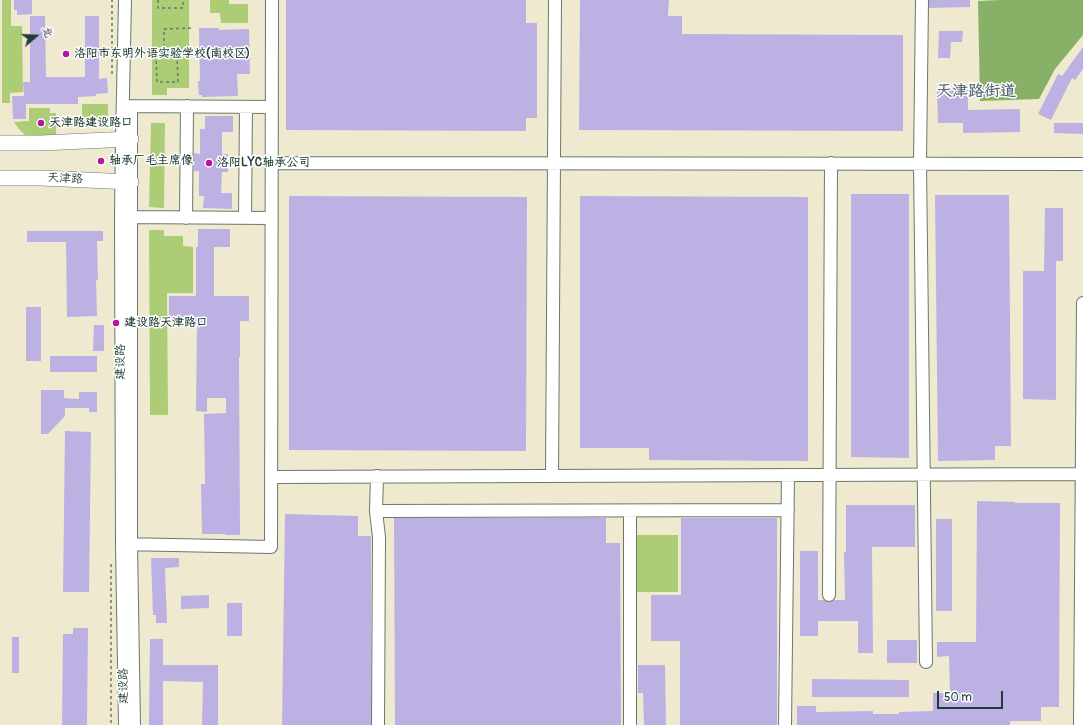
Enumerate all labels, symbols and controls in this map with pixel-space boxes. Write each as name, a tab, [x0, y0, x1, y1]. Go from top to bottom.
north arrow	[16, 16, 56, 56]
text: 北	[40, 25, 56, 39]
place label: 洛阳市东明外语实验学校(南校区)	[74, 47, 250, 61]
marker: 洛阳市东明外语实验学校(南校区)	[61, 49, 71, 59]
district label: 天津路街道	[936, 82, 1016, 102]
place label: 天津路建设路口	[49, 116, 133, 130]
marker: 天津路建设路口	[36, 118, 46, 128]
place label: 轴承厂毛主席像	[109, 154, 193, 168]
marker: 轴承厂毛主席像	[96, 156, 106, 166]
place label: 洛阳LYC轴承公司	[217, 156, 310, 170]
marker: 洛阳LYC轴承公司	[204, 158, 214, 168]
street label: 天津路	[47, 171, 83, 187]
place label: 建设路天津路口	[124, 316, 208, 330]
marker: 建设路天津路口	[111, 318, 121, 328]
street label: 建设路	[114, 344, 128, 380]
street label: 建设路	[116, 668, 132, 704]
scale bar	[939, 683, 1005, 709]
text: 50 m	[944, 690, 972, 705]

